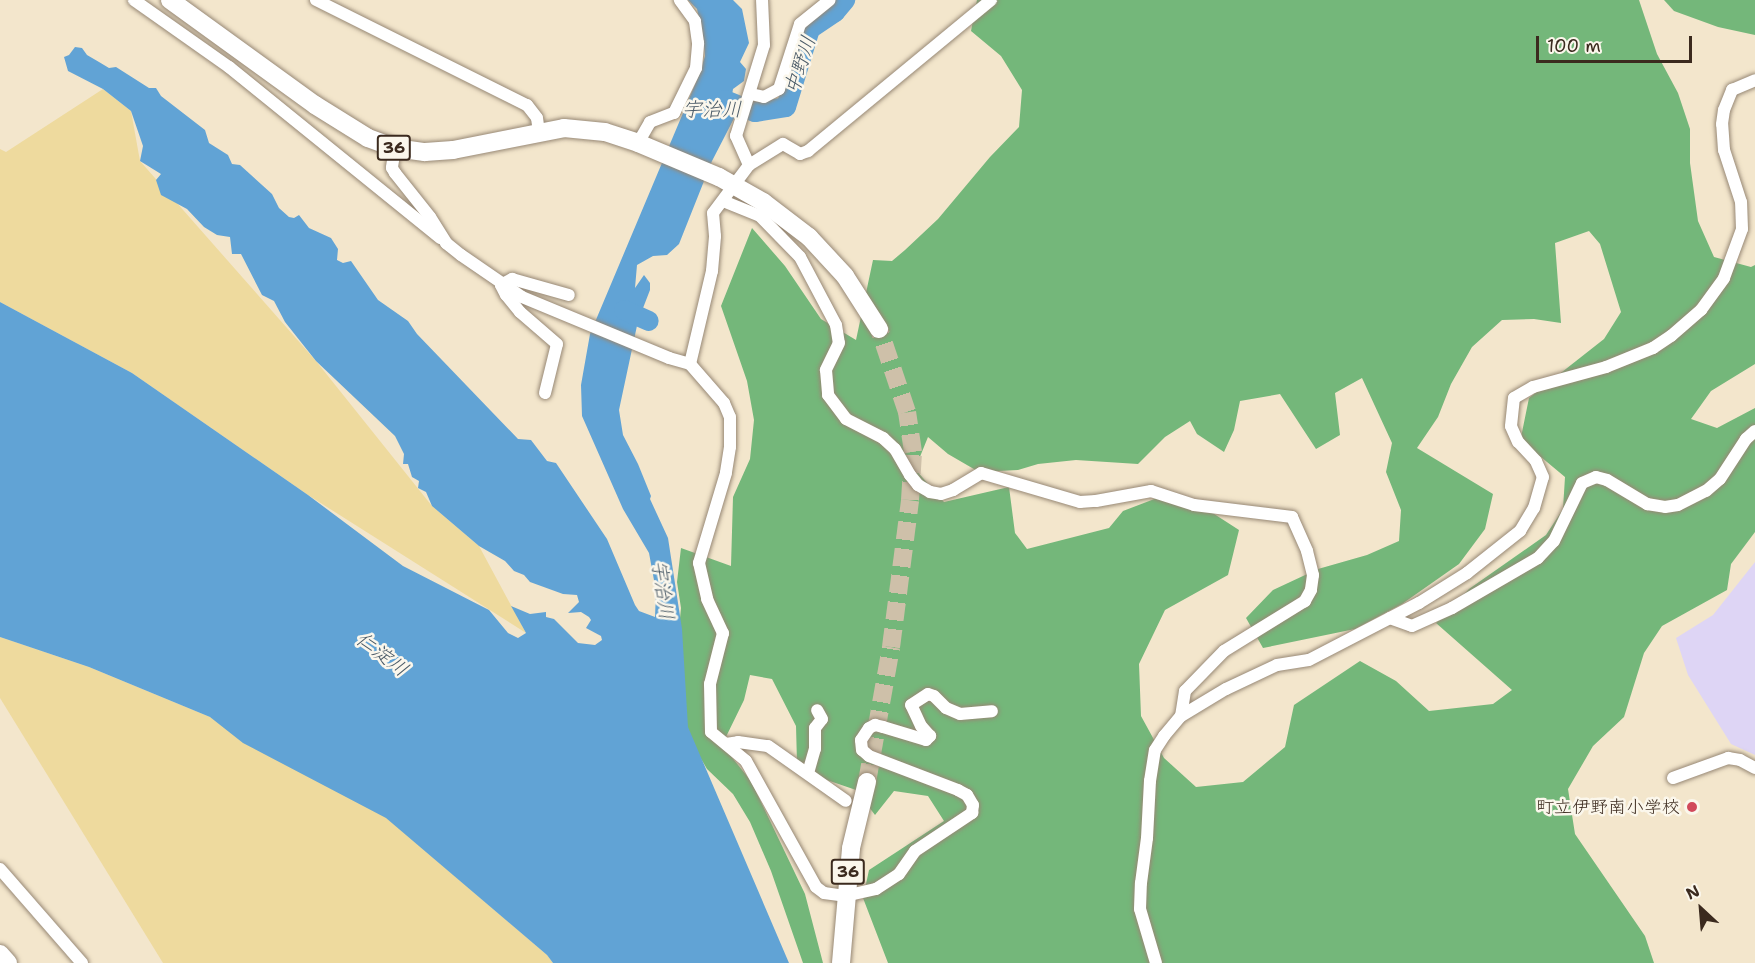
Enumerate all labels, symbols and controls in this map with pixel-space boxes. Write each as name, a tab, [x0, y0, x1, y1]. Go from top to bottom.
scale bar	[1539, 24, 1695, 62]
water label: 中野川	[779, 33, 821, 97]
text: 100 m	[1547, 34, 1601, 58]
water label: 宇治川	[682, 97, 742, 121]
road number: 36	[376, 135, 412, 161]
water label: 宇治川	[647, 559, 679, 621]
water label: 仁淀川	[351, 626, 413, 682]
place label: 町立伊野南小学校	[1536, 796, 1680, 818]
marker: 町立伊野南小学校	[1685, 800, 1699, 814]
road number: 36	[830, 859, 866, 885]
north arrow	[1671, 879, 1731, 939]
text: N	[1683, 880, 1703, 905]

